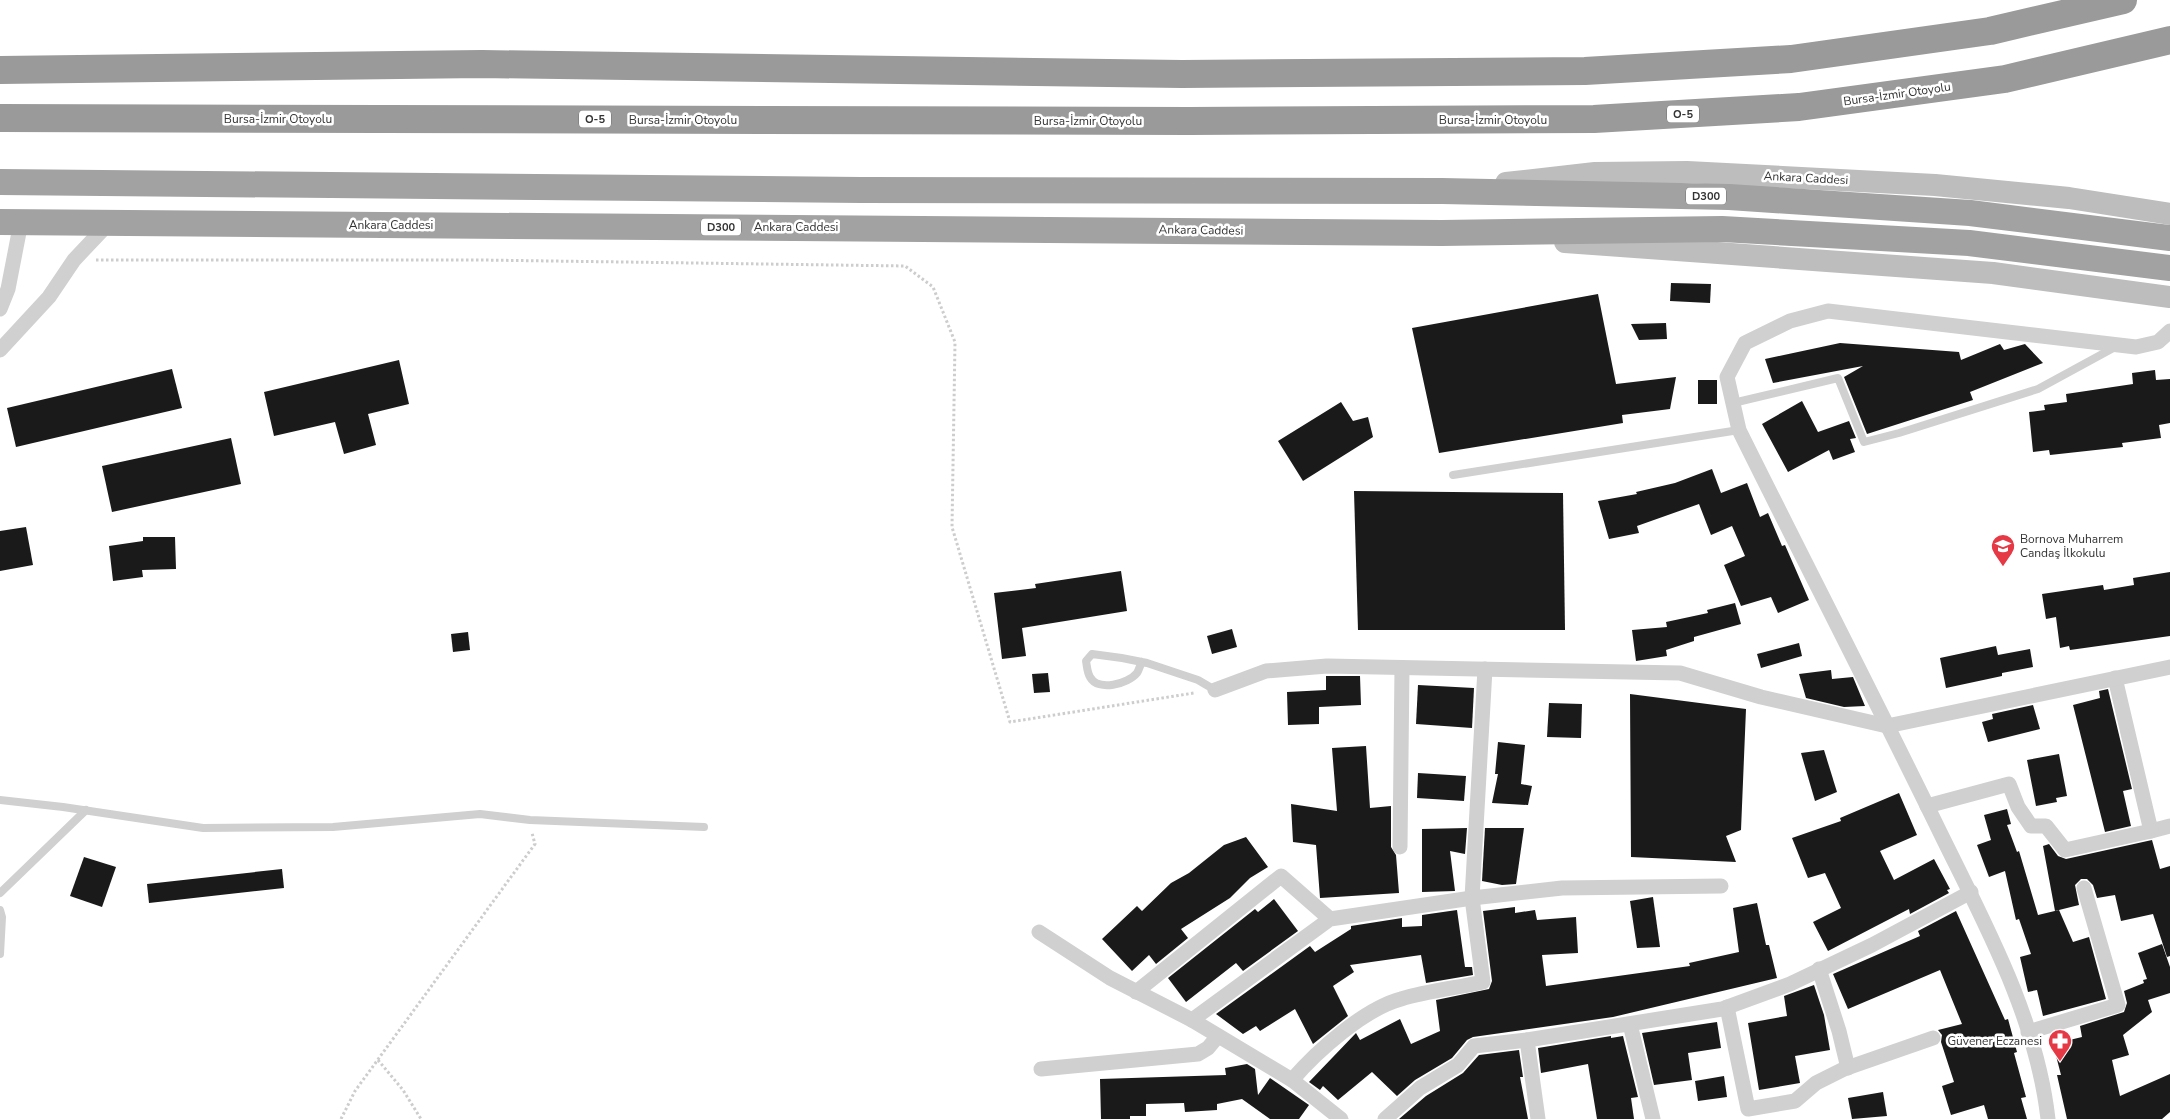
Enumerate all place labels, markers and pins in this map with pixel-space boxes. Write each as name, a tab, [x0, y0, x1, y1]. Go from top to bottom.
place label: Bornova Muharrem Candaş İlkokulu	[2020, 531, 2123, 561]
school or university icon: Bornova Muharrem Candaş İlkokulu	[1990, 533, 2016, 567]
pharmacy icon: Güvener Eczanesi	[2047, 1028, 2073, 1062]
place label: Güvener Eczanesi	[1947, 1033, 2042, 1049]

